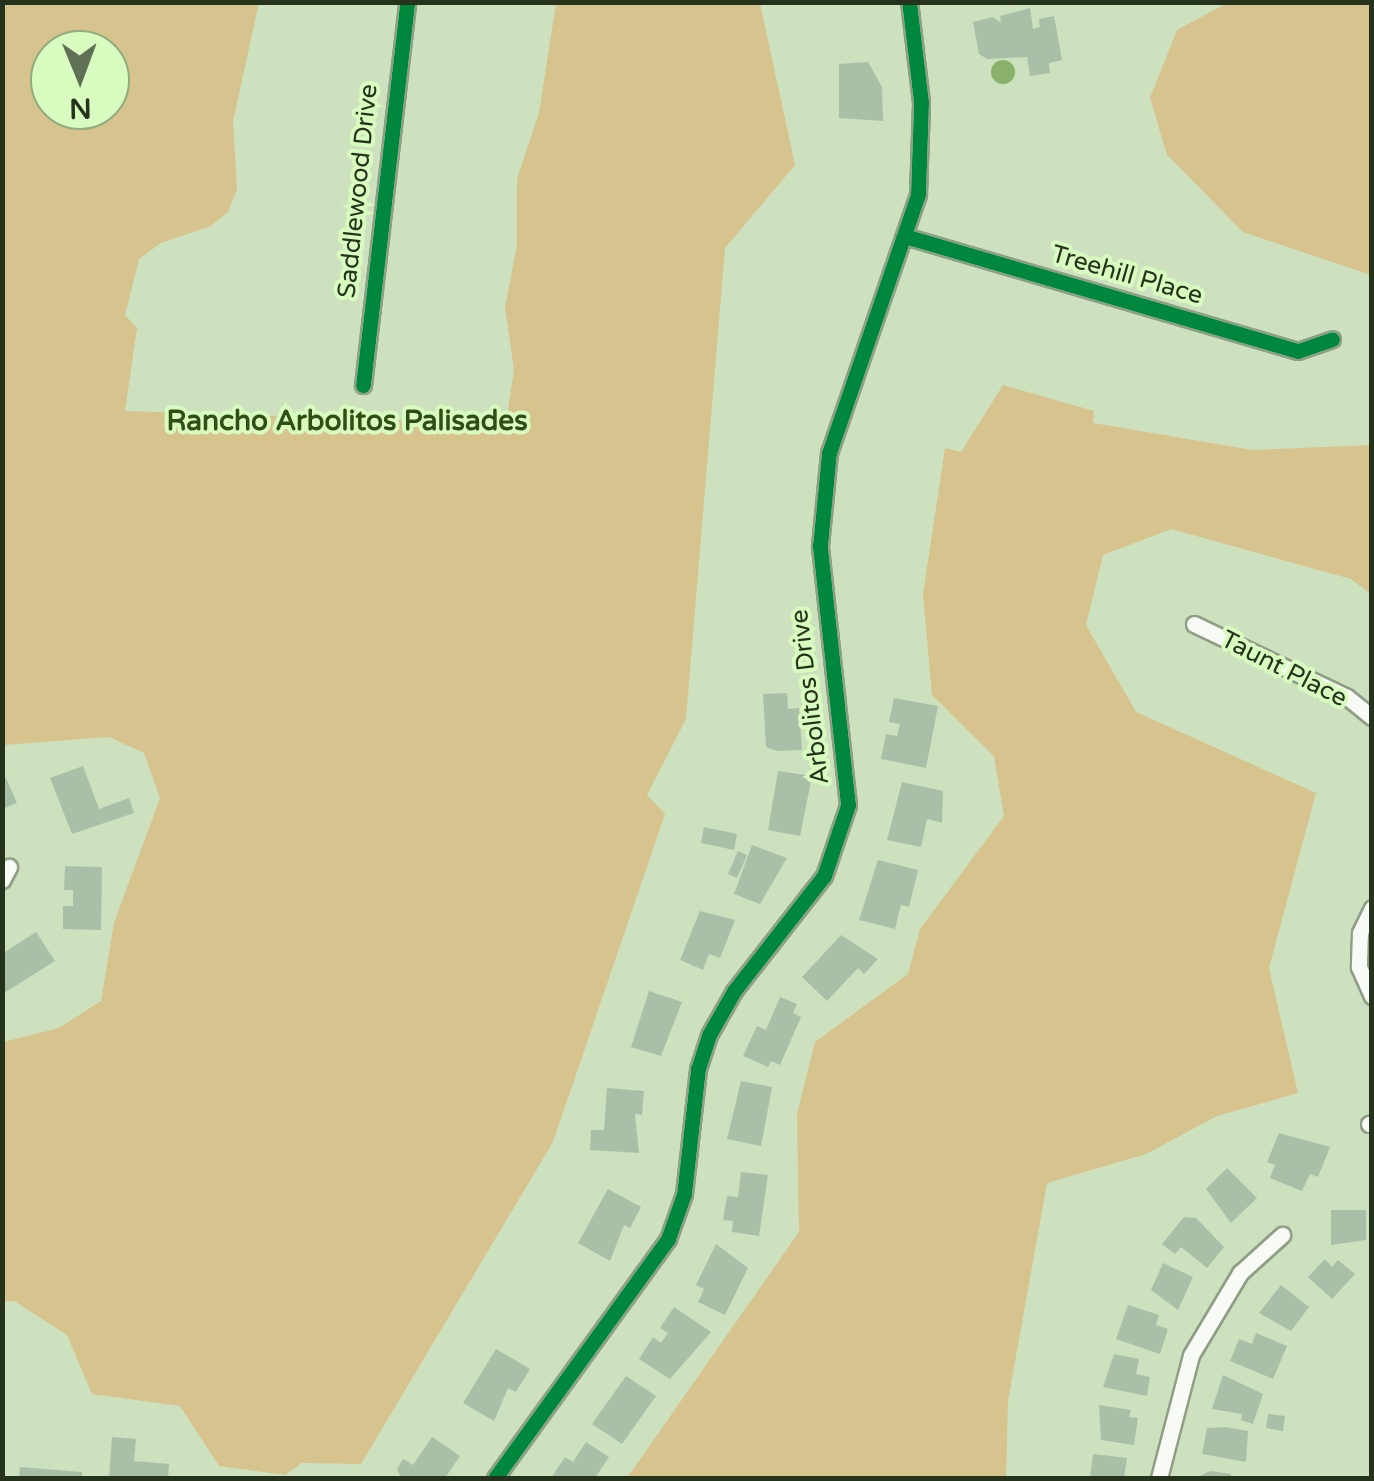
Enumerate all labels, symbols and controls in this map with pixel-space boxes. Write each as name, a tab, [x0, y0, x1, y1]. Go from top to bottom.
north arrow	[30, 30, 130, 130]
street label: Saddlewood Drive	[332, 82, 384, 300]
text: N	[69, 91, 92, 125]
street label: Treehill Place	[1048, 239, 1206, 311]
district label: Rancho Arbolitos Palisades	[166, 404, 528, 438]
street label: Arbolitos Drive	[784, 608, 836, 786]
street label: Taunt Place	[1216, 624, 1352, 714]

